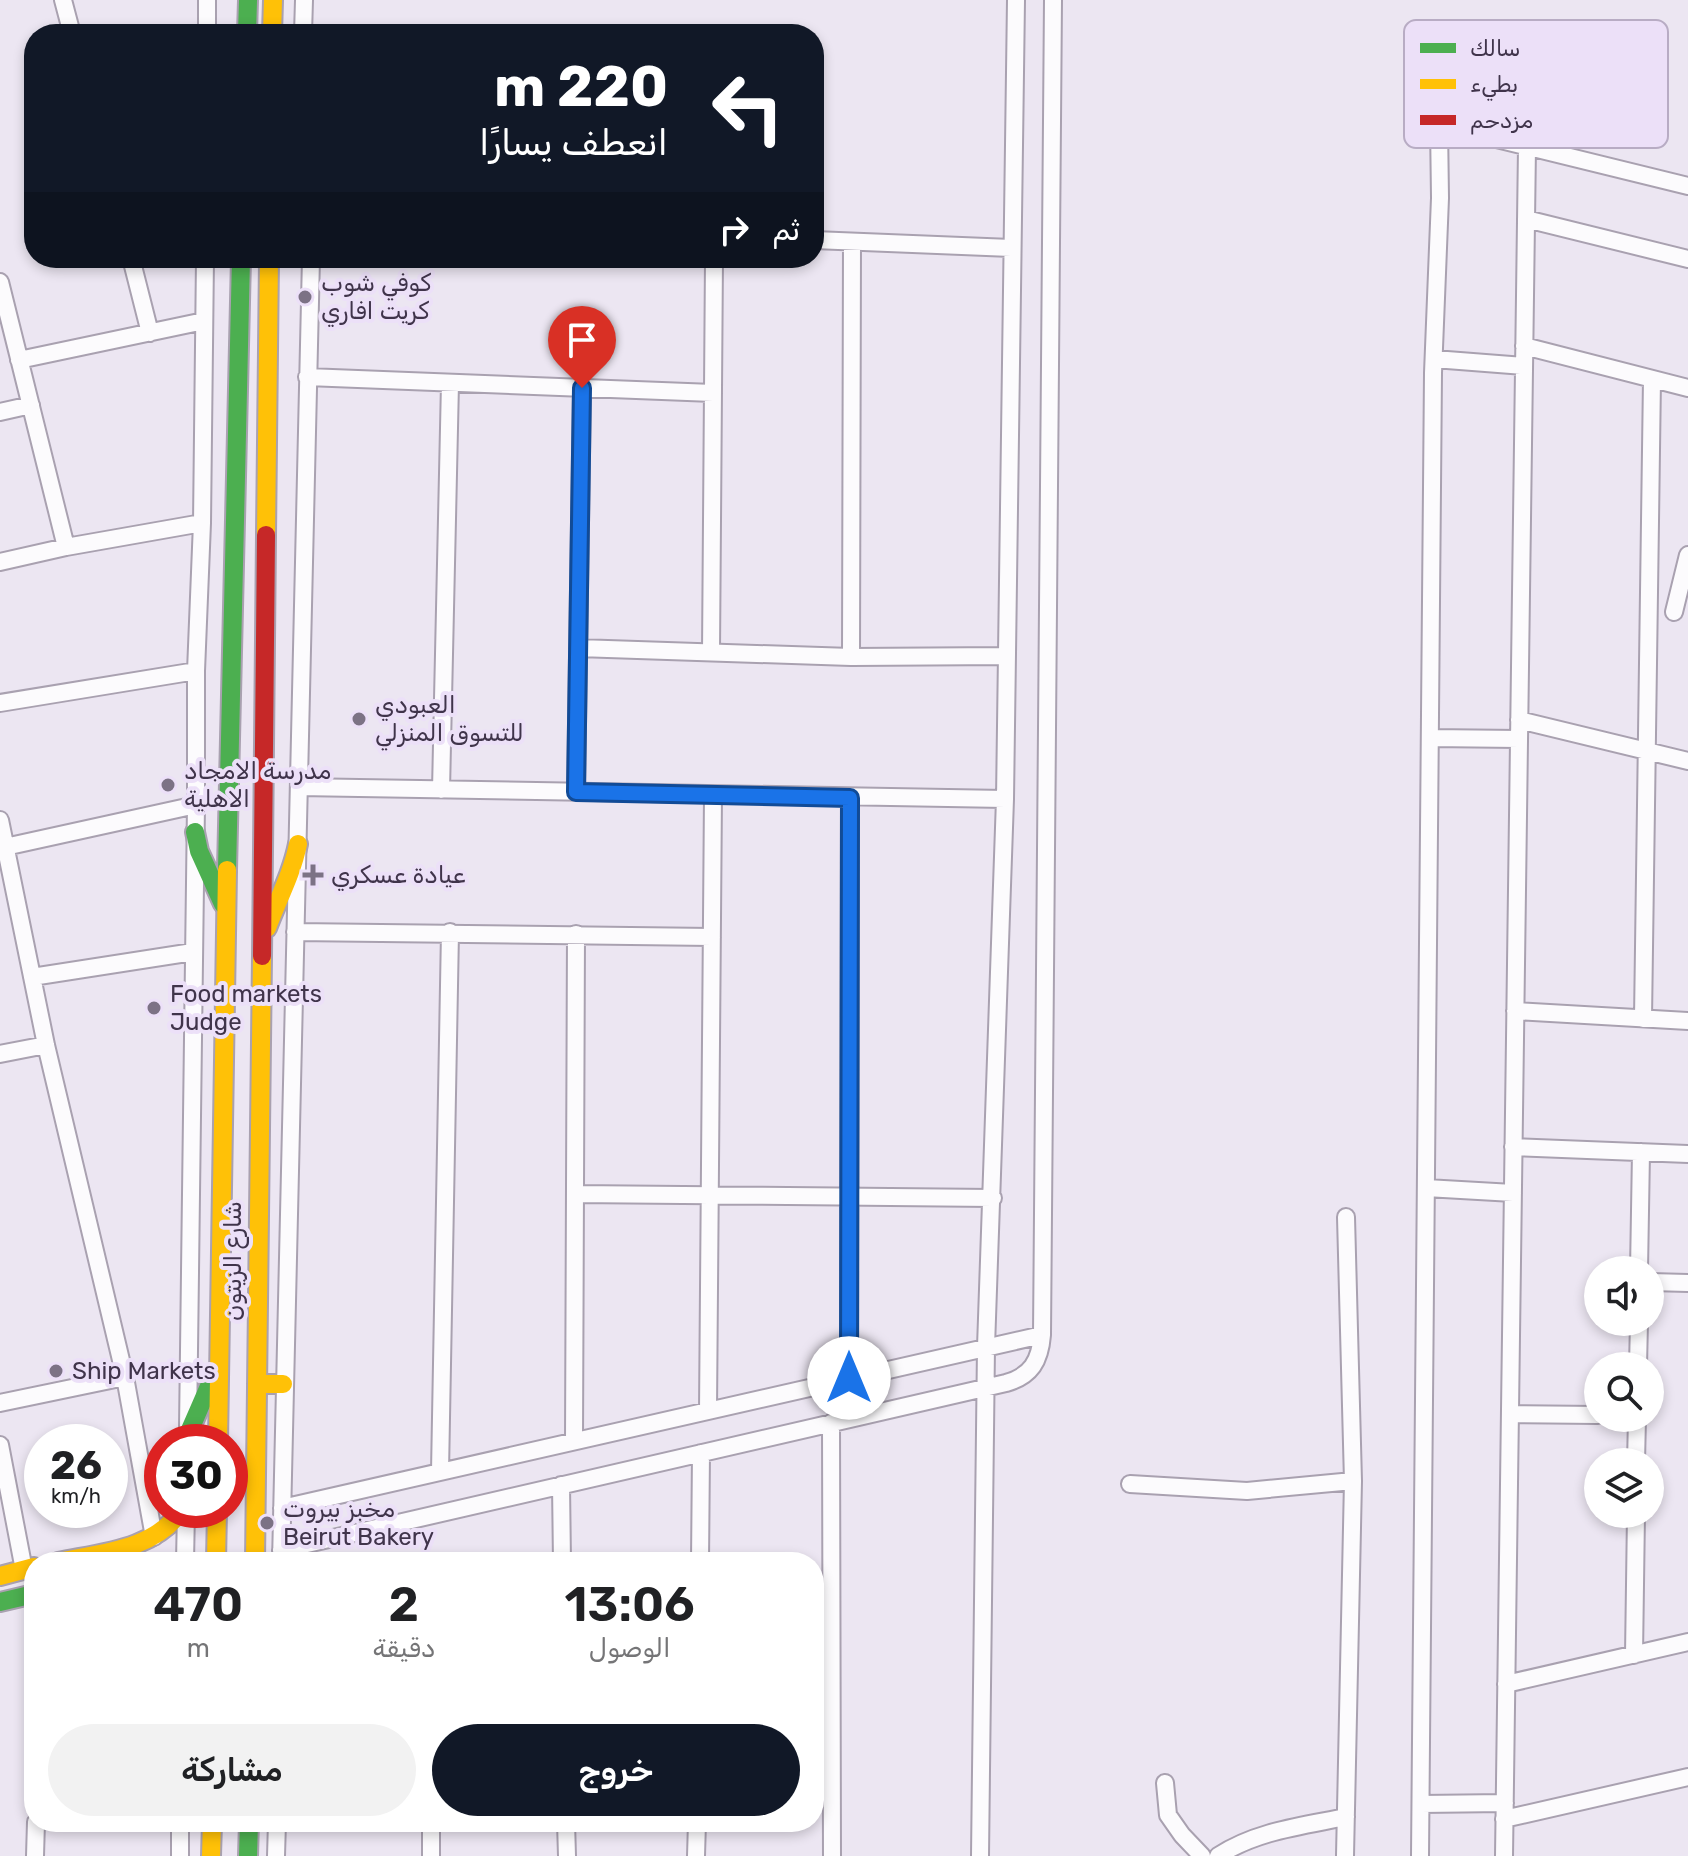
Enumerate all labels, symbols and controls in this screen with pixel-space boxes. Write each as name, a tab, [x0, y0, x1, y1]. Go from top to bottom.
legend	[1404, 20, 1668, 148]
text: سالك	[1470, 35, 1521, 62]
text: 220 m	[494, 54, 668, 120]
icon: left	[696, 56, 800, 160]
text: بطيء	[1470, 71, 1518, 101]
text: مزدحم	[1470, 107, 1533, 135]
text: انعطف يسارًا	[479, 121, 668, 164]
icon: right	[712, 208, 756, 252]
text: ثم	[772, 212, 800, 248]
place label: كوفي شوب كريت افاري	[321, 269, 431, 328]
marker: كوفي شوب كريت افاري	[296, 288, 314, 306]
pin	[548, 306, 616, 388]
icon: arrive	[560, 318, 604, 362]
place label: العبودي للتسوق المنزلي	[375, 691, 524, 751]
marker: العبودي للتسوق المنزلي	[350, 710, 368, 728]
place label: مدرسة الامجاد الاهلية	[184, 757, 331, 813]
marker: مدرسة الامجاد الاهلية	[159, 776, 177, 794]
place label: عيادة عسكري	[331, 861, 466, 892]
marker: عيادة عسكري	[302, 864, 324, 886]
place label: Food markets Judge	[170, 980, 322, 1036]
marker: Food markets Judge	[145, 999, 163, 1017]
street label: شارع الزيتون	[219, 1201, 249, 1321]
map controls	[1584, 1256, 1664, 1528]
button: sound	[1584, 1256, 1664, 1336]
position arrow	[807, 1336, 891, 1420]
button: search	[1584, 1352, 1664, 1432]
place label: Ship Markets	[72, 1357, 216, 1385]
marker: Ship Markets	[47, 1362, 65, 1380]
speed limit sign: 30	[144, 1424, 248, 1528]
text: 26	[50, 1442, 102, 1489]
button: layers	[1584, 1448, 1664, 1528]
text: km/h	[51, 1484, 101, 1508]
place label: مخبز بيروت Beirut Bakery	[283, 1495, 434, 1551]
marker: مخبز بيروت Beirut Bakery	[258, 1514, 276, 1532]
text: 470	[153, 1576, 243, 1633]
text: 2	[389, 1576, 419, 1633]
text: 13:06	[565, 1576, 695, 1633]
text: m	[187, 1633, 210, 1664]
text: دقيقة	[372, 1633, 435, 1664]
text: الوصول	[589, 1633, 671, 1664]
button: مشاركة	[48, 1724, 416, 1816]
button: خروج	[432, 1724, 800, 1816]

